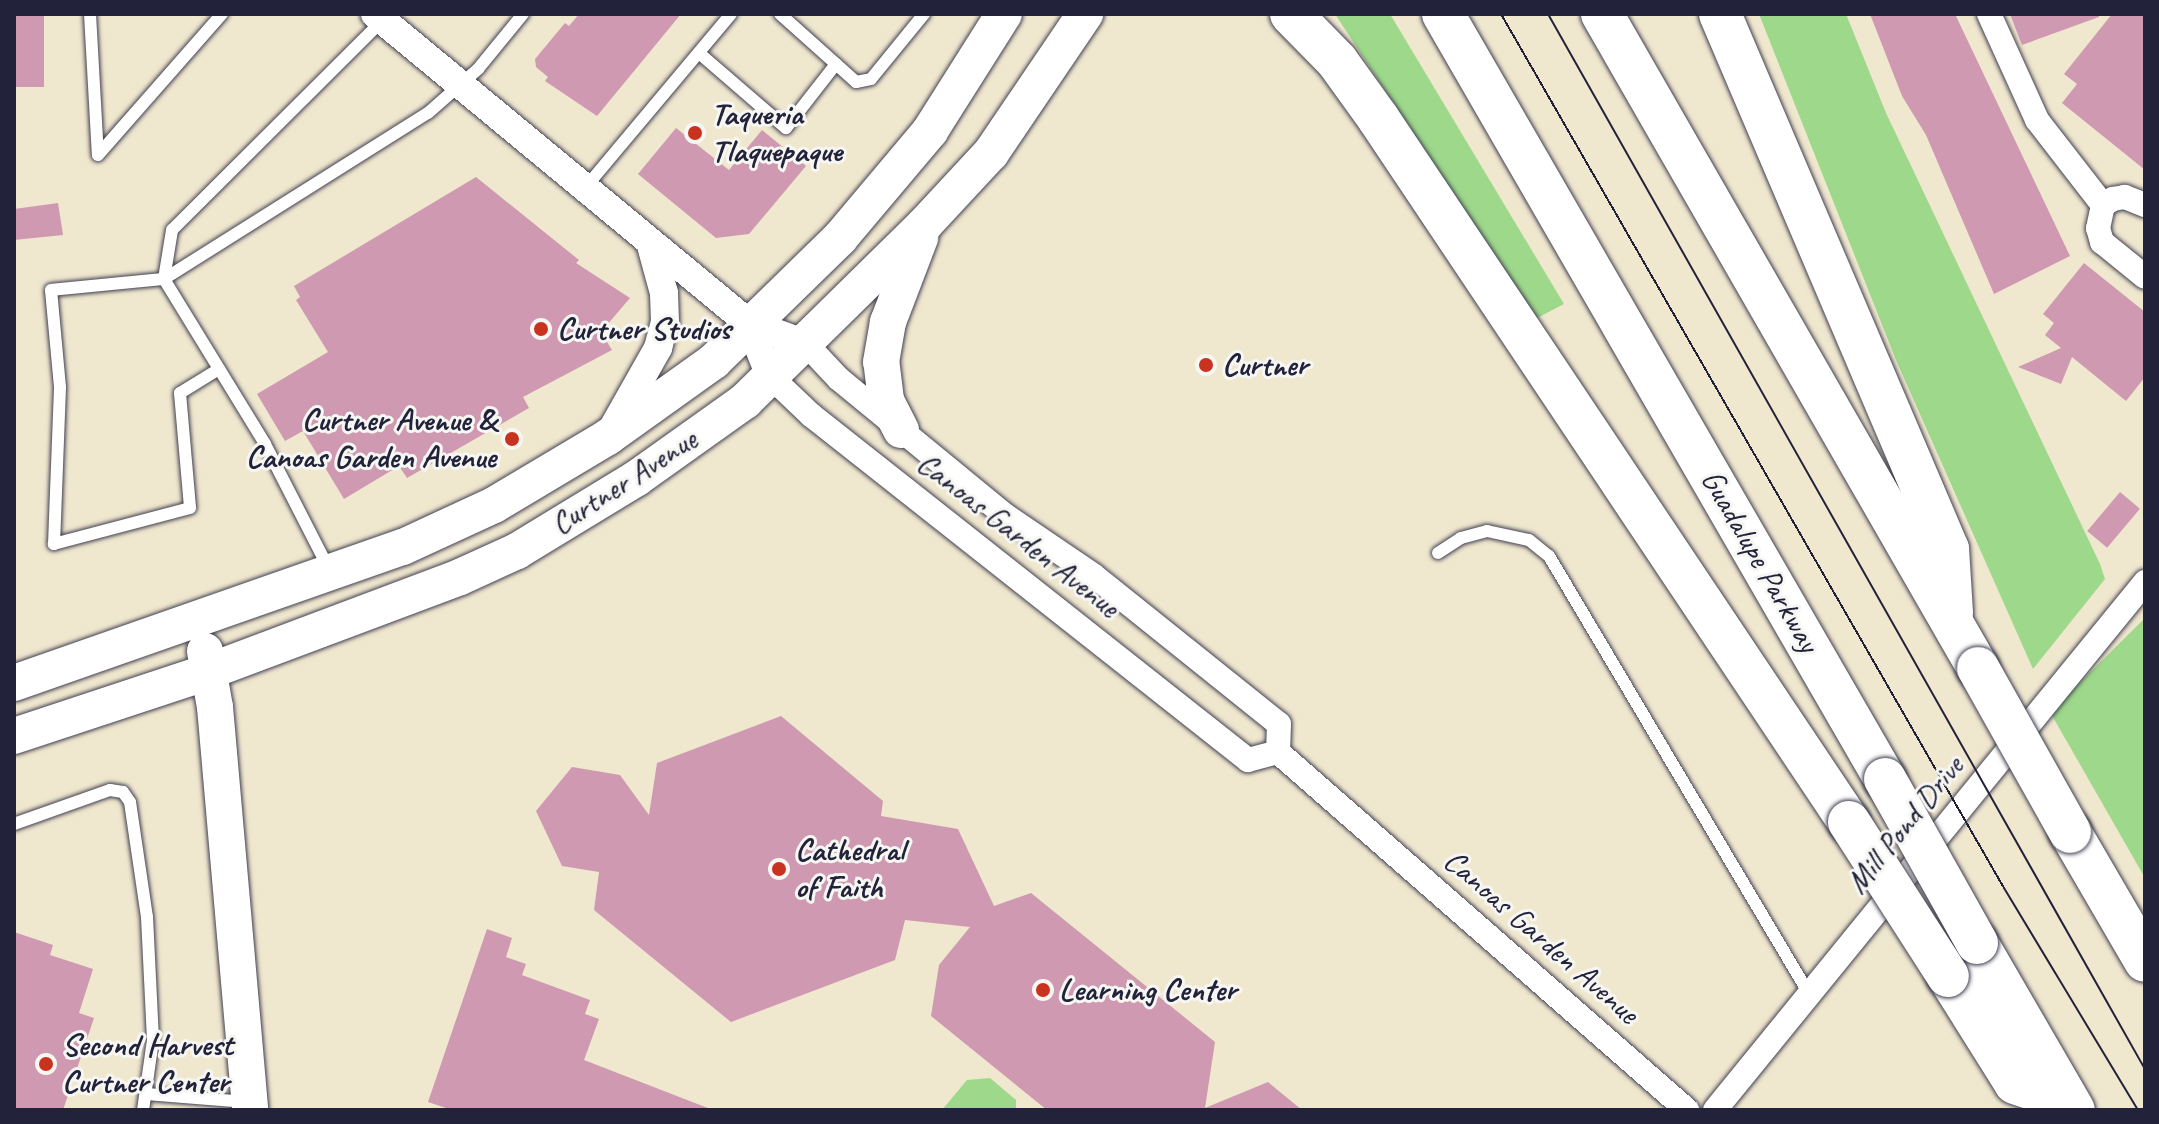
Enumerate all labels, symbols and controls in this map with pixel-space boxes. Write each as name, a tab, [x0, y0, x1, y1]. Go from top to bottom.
place label: Taqueria Tlaquepaque	[711, 96, 842, 171]
marker: Taqueria Tlaquepaque	[686, 124, 704, 142]
place label: Curtner Studios	[557, 310, 731, 348]
marker: Curtner Studios	[532, 320, 550, 338]
place label: Curtner	[1222, 346, 1308, 384]
marker: Curtner	[1197, 356, 1215, 374]
place label: Curtner Avenue & Canoas Garden Avenue	[246, 402, 496, 477]
street label: Curtner Avenue	[544, 421, 704, 543]
marker: Curtner Avenue & Canoas Garden Avenue	[503, 430, 521, 448]
street label: Canoas Garden Avenue	[909, 444, 1127, 626]
street label: Guadalupe Parkway	[1692, 463, 1828, 659]
street label: Mill Pond Drive	[1838, 749, 1972, 901]
place label: Cathedral of Faith	[795, 832, 904, 907]
street label: Canoas Garden Avenue	[1435, 842, 1647, 1032]
marker: Cathedral of Faith	[770, 860, 788, 878]
place label: Learning Center	[1059, 971, 1236, 1009]
marker: Learning Center	[1034, 981, 1052, 999]
place label: Second Harvest Curtner Center	[62, 1027, 234, 1102]
marker: Second Harvest Curtner Center	[37, 1055, 55, 1073]

